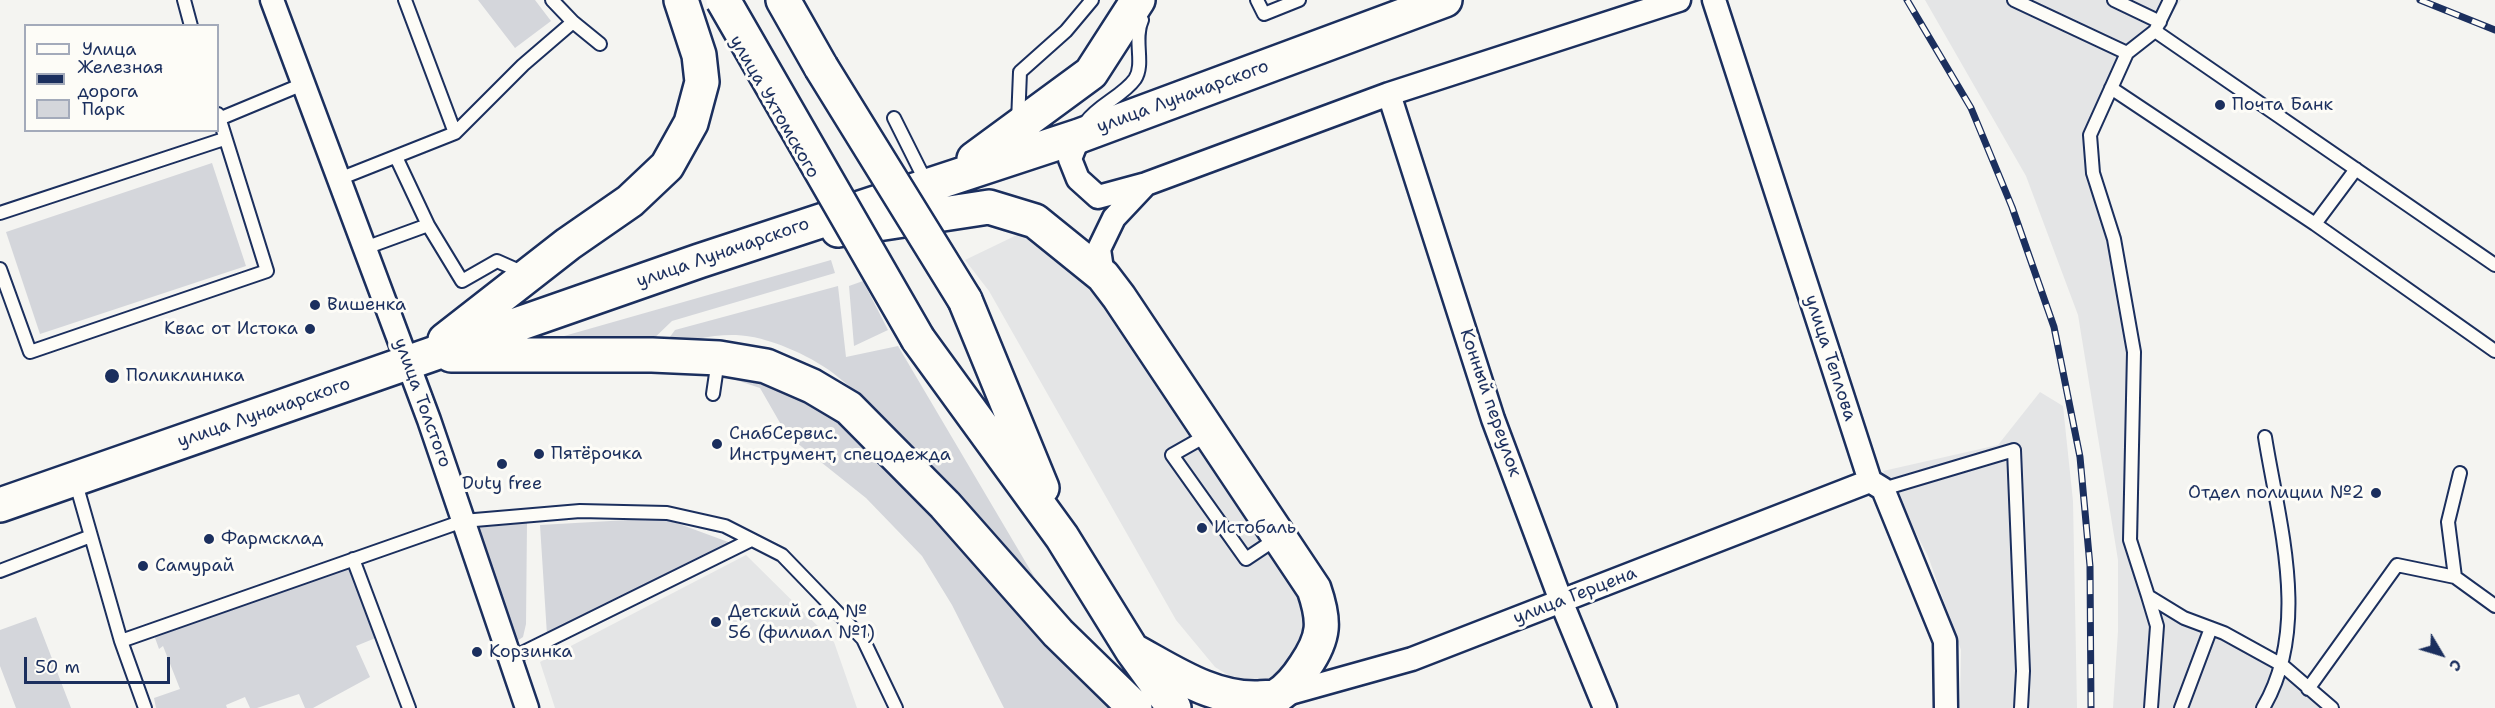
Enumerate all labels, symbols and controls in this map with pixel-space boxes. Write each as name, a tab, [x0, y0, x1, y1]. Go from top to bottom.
legend	[24, 24, 219, 132]
street label: улица Ухтомского	[724, 32, 824, 182]
text: Улица	[82, 37, 136, 61]
text: Железная дорога	[77, 55, 163, 103]
street label: улица Луначарского	[1094, 56, 1272, 138]
place label: Почта Банк	[2232, 94, 2333, 116]
text: Парк	[82, 97, 125, 121]
marker: Почта Банк	[2213, 98, 2227, 112]
street label: улица Луначарского	[634, 213, 812, 293]
street label: улица Теплова	[1799, 292, 1861, 424]
place label: Вишенка	[327, 294, 406, 316]
marker: Вишенка	[308, 298, 322, 312]
place label: Квас от Истока	[164, 318, 298, 340]
marker: Квас от Истока	[303, 322, 317, 336]
street label: Конный переулок	[1455, 326, 1525, 480]
street label: улица Толстого	[389, 335, 455, 471]
place label: Поликлиника	[126, 365, 244, 387]
marker: Поликлиника	[103, 367, 121, 385]
street label: улица Луначарского	[175, 373, 353, 453]
place label: СнабСервис. Инструмент, спецодежда	[729, 423, 951, 466]
marker: СнабСервис. Инструмент, спецодежда	[710, 437, 724, 451]
place label: Пятёрочка	[551, 443, 642, 465]
marker: Пятёрочка	[532, 447, 546, 461]
marker: Duty free	[495, 457, 509, 471]
place label: Duty free	[462, 473, 542, 495]
place label: Отдел полиции №2	[2188, 482, 2364, 504]
marker: Отдел полиции №2	[2369, 486, 2383, 500]
place label: Истобаль	[1214, 517, 1296, 539]
marker: Истобаль	[1195, 521, 1209, 535]
place label: Фармсклад	[221, 528, 323, 550]
marker: Фармсклад	[202, 532, 216, 546]
place label: Самурай	[155, 555, 234, 577]
marker: Самурай	[136, 559, 150, 573]
street label: улица Герцена	[1510, 563, 1640, 629]
place label: Детский сад № 56 (филиал №1)	[728, 601, 875, 644]
marker: Детский сад № 56 (филиал №1)	[709, 615, 723, 629]
north arrow	[2411, 624, 2471, 684]
place label: Корзинка	[489, 641, 572, 663]
scale bar	[27, 645, 172, 683]
marker: Корзинка	[470, 645, 484, 659]
text: 50 m	[35, 655, 80, 679]
text: С	[2444, 655, 2467, 676]

